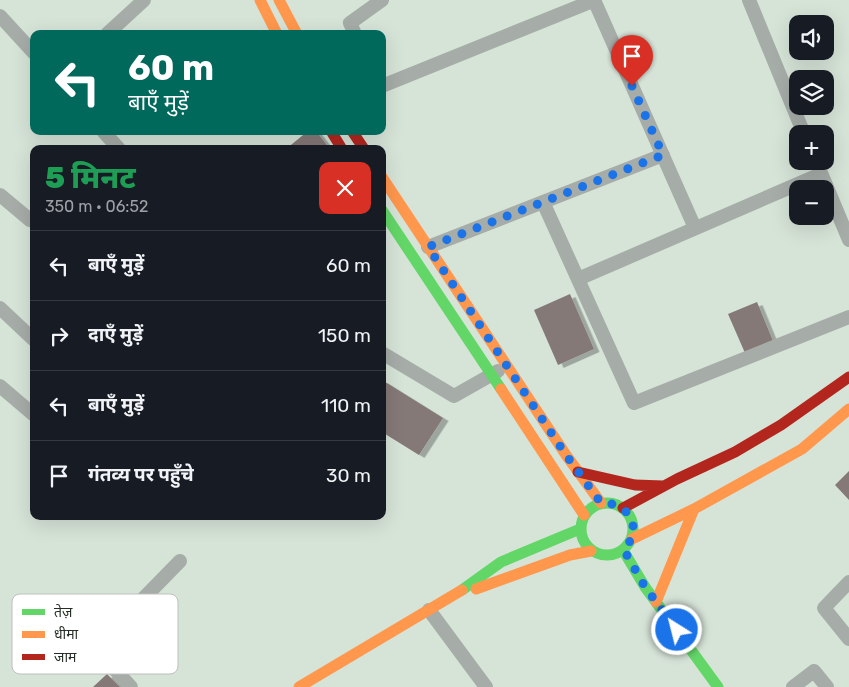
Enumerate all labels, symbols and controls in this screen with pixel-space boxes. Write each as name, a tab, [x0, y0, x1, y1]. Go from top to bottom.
map controls	[789, 15, 834, 225]
button: sound	[789, 15, 834, 60]
pin	[611, 35, 653, 86]
icon: arrive	[618, 42, 646, 70]
text: 60 m	[128, 47, 214, 89]
icon: left	[45, 50, 110, 115]
button: layers	[789, 70, 834, 115]
text: बाएँ मुड़ें	[128, 89, 189, 116]
button: +	[789, 125, 834, 170]
text: 5 मिनट	[45, 160, 136, 196]
button: close	[319, 162, 371, 214]
button: −	[789, 180, 834, 225]
text: 350 m · 06:52	[45, 197, 148, 216]
icon: left	[45, 252, 73, 280]
text: बाएँ मुड़ें	[88, 253, 144, 276]
text: 60 m	[326, 254, 371, 277]
icon: right	[45, 322, 73, 350]
text: दाएँ मुड़ें	[88, 323, 143, 346]
text: 150 m	[318, 324, 371, 347]
icon: left	[45, 392, 73, 420]
text: बाएँ मुड़ें	[88, 393, 144, 416]
text: 110 m	[321, 394, 371, 417]
icon: arrive	[45, 462, 73, 490]
text: गंतव्य पर पहुँचे	[88, 463, 194, 486]
text: 30 m	[326, 464, 371, 487]
legend	[12, 594, 178, 674]
text: तेज़	[54, 603, 73, 621]
position arrow	[650, 603, 702, 655]
text: धीमा	[54, 626, 79, 643]
text: जाम	[54, 649, 77, 666]

